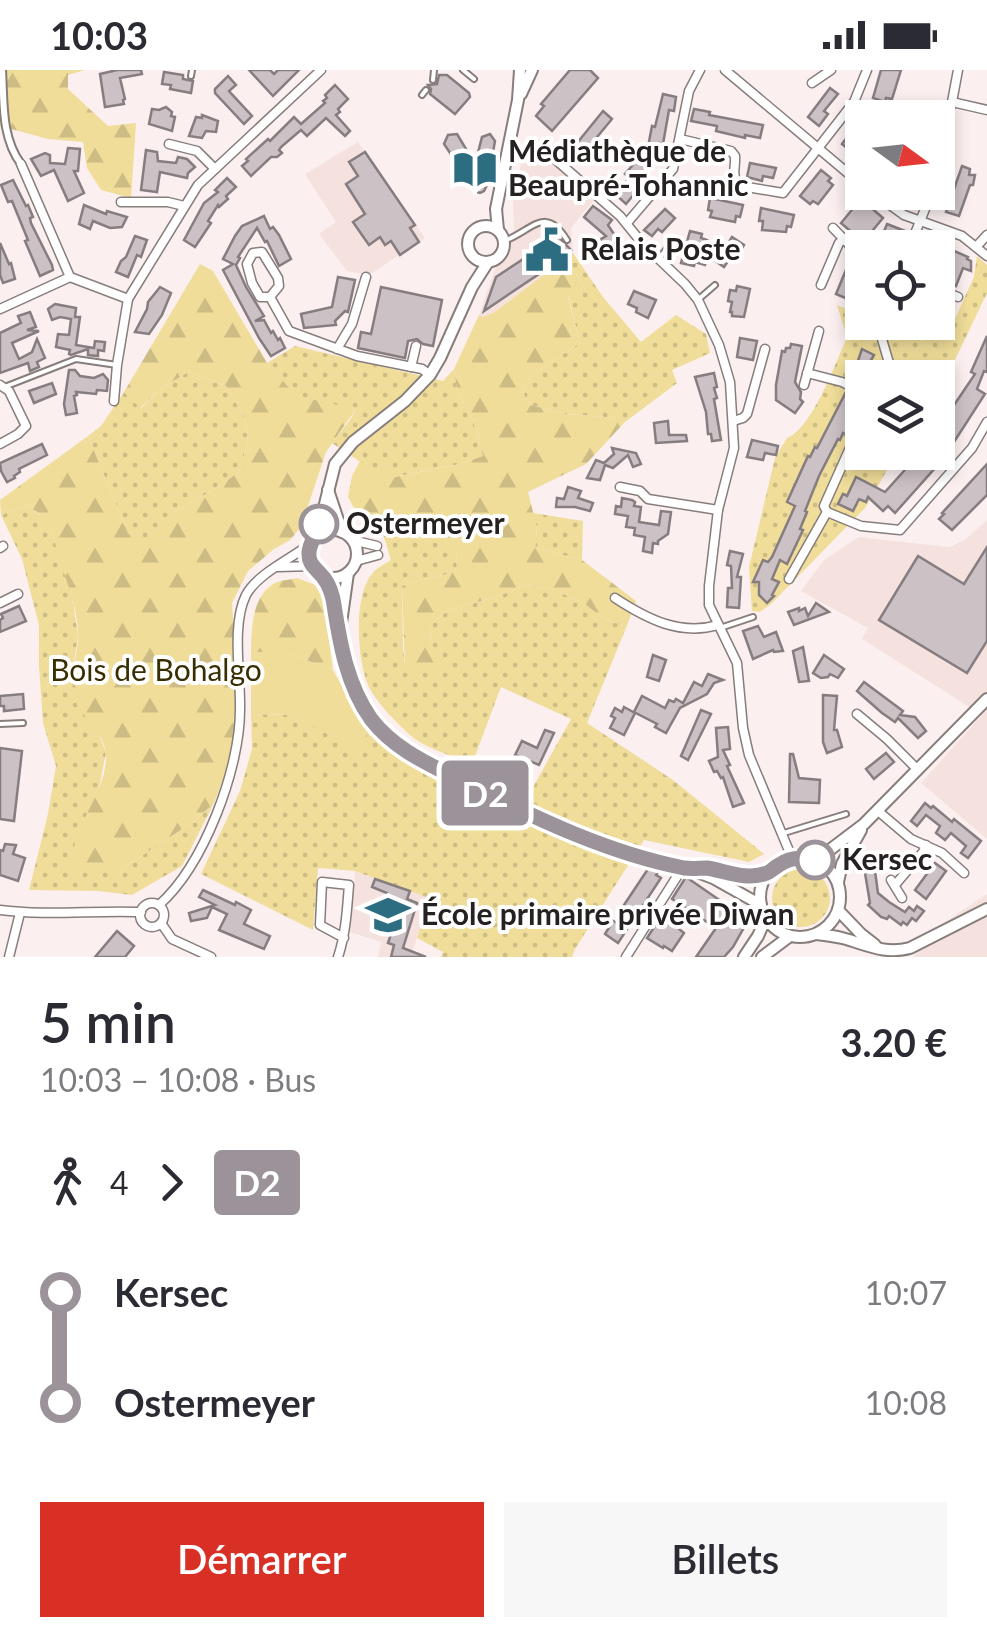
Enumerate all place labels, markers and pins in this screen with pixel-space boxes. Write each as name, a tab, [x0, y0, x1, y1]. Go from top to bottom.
place label: Médiathèque de Beaupré-Tohannic	[508, 132, 749, 202]
library icon: Médiathèque de Beaupré-Tohannic	[451, 145, 499, 193]
public building icon: Relais Poste	[523, 226, 571, 274]
place label: Relais Poste	[580, 230, 740, 266]
place label: Ostermeyer	[346, 504, 506, 540]
marker: Ostermeyer	[300, 505, 338, 543]
place label: Kersec	[842, 840, 932, 876]
marker: Kersec	[796, 841, 834, 879]
school or university icon: École primaire privée Diwan	[364, 891, 412, 939]
place label: École primaire privée Diwan	[421, 895, 794, 931]

